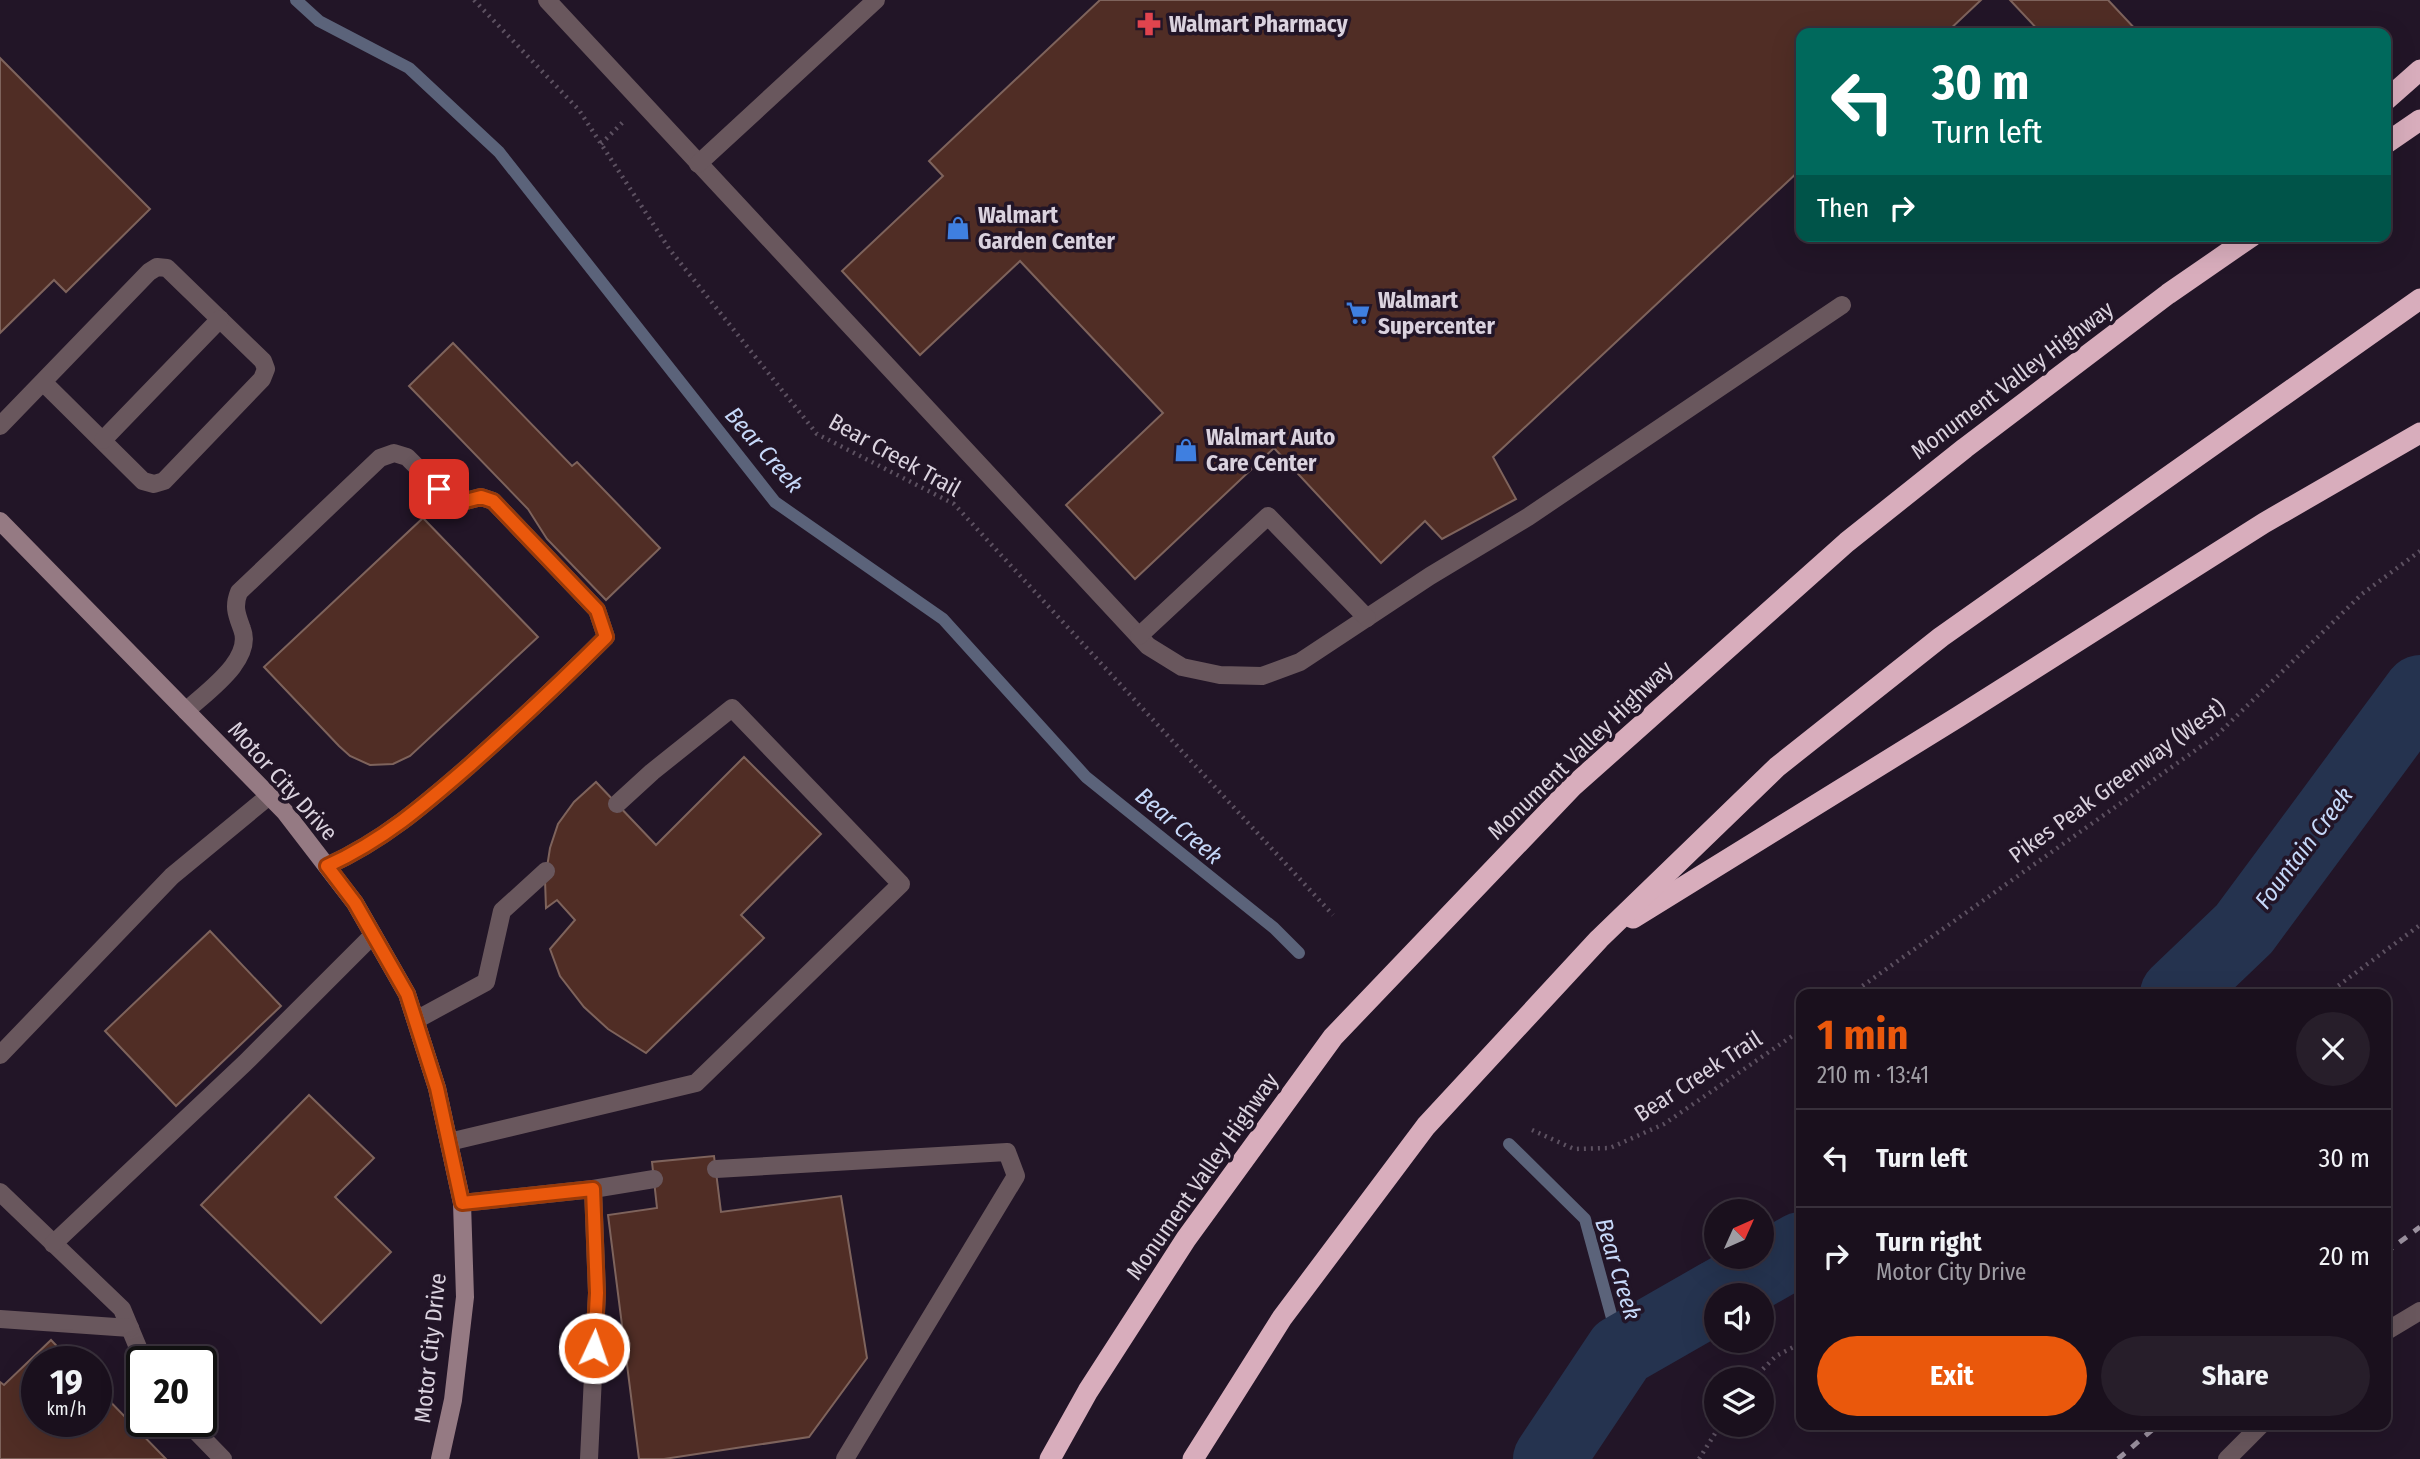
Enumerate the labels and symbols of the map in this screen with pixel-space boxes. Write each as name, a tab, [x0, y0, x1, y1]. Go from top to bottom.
pharmacy icon: Walmart Pharmacy	[1135, 10, 1163, 38]
place label: Walmart Pharmacy	[1169, 10, 1349, 38]
place label: Walmart Garden Center	[978, 201, 1115, 255]
shop icon: Walmart Garden Center	[944, 214, 972, 242]
place label: Walmart Supercenter	[1378, 286, 1495, 340]
street label: Monument Valley Highway	[1905, 294, 2119, 465]
supermarket icon: Walmart Supercenter	[1344, 299, 1372, 327]
water label: Bear Creek	[719, 401, 809, 499]
street label: Bear Creek Trail	[824, 407, 966, 503]
place label: Walmart Auto Care Center	[1206, 423, 1335, 477]
shop icon: Walmart Auto Care Center	[1172, 436, 1200, 464]
pin	[409, 459, 469, 519]
street label: Monument Valley Highway	[1482, 654, 1679, 846]
street label: Pikes Peak Greenway (West)	[2003, 693, 2231, 869]
street label: Motor City Drive	[222, 716, 344, 846]
water label: Bear Creek	[1130, 782, 1228, 870]
water label: Fountain Creek	[2249, 782, 2359, 914]
street label: Bear Creek Trail	[1629, 1024, 1767, 1128]
street label: Monument Valley Highway	[1120, 1067, 1284, 1285]
north arrow	[1704, 1199, 1774, 1269]
water label: Bear Creek	[1589, 1215, 1647, 1323]
street label: Motor City Drive	[408, 1272, 452, 1424]
position arrow	[557, 1311, 631, 1385]
speed limit sign: 20	[126, 1346, 217, 1437]

